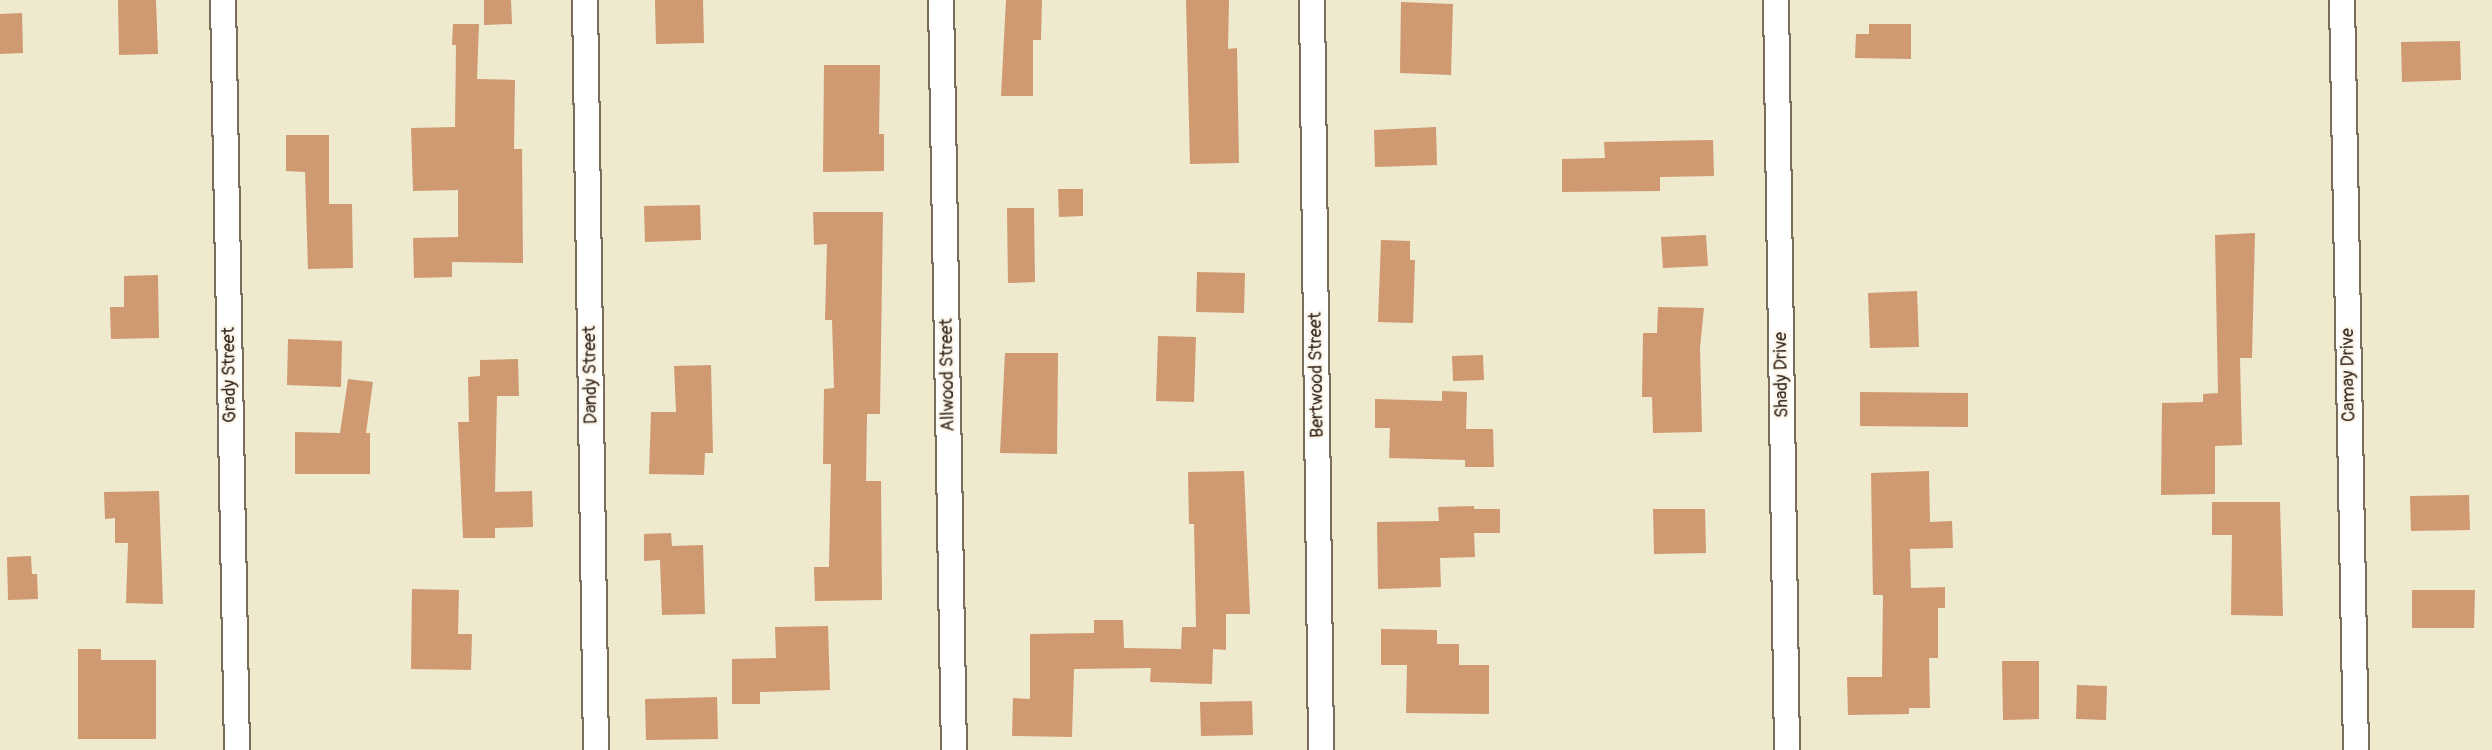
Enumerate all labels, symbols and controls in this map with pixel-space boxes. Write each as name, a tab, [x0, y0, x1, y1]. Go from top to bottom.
street label: Bertwood Street	[1305, 312, 1329, 438]
street label: Allwood Street	[936, 318, 960, 432]
street label: Dandy Street	[579, 326, 603, 424]
street label: Grady Street	[218, 327, 242, 423]
street label: Camay Drive	[2337, 328, 2361, 422]
street label: Shady Drive	[1770, 332, 1794, 418]

